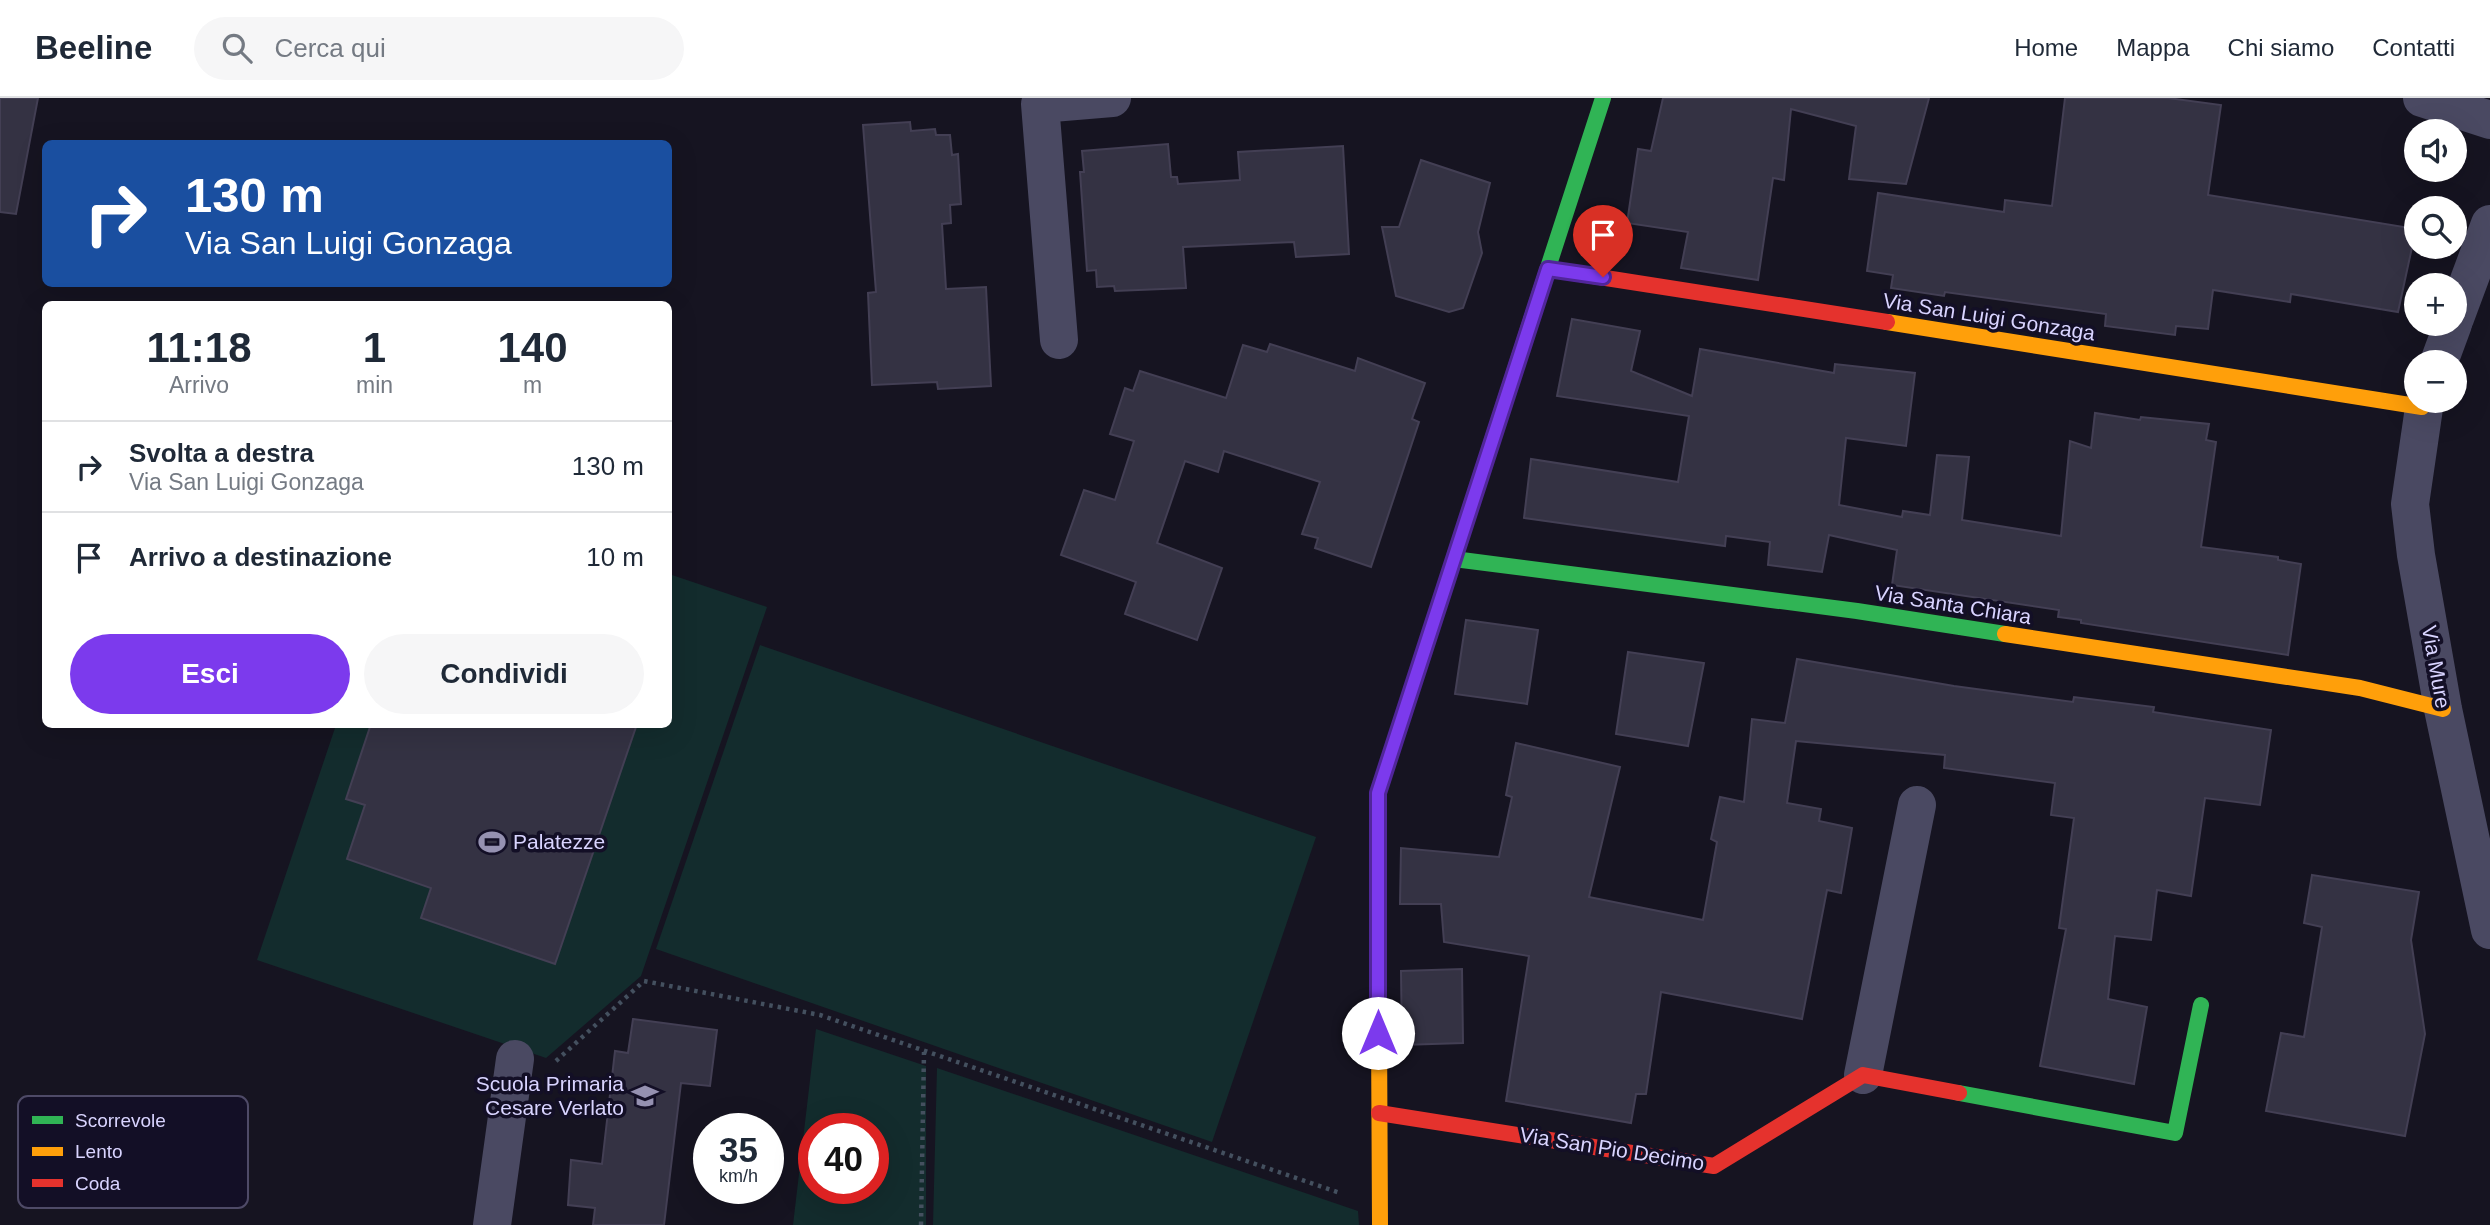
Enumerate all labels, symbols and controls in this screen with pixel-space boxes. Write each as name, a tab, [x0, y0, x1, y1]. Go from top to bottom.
search box	[194, 17, 684, 80]
text: Beeline	[35, 29, 152, 66]
icon: search	[218, 29, 256, 67]
text: Cerca qui	[274, 33, 386, 63]
text: Home	[2014, 34, 2078, 61]
text: Mappa	[2116, 34, 2190, 61]
text: Chi siamo	[2228, 34, 2334, 61]
text: Contatti	[2372, 34, 2455, 61]
map controls	[2404, 119, 2467, 413]
button: sound	[2404, 119, 2467, 182]
icon: right	[70, 168, 161, 259]
text: 130 m	[185, 168, 324, 222]
button: search	[2404, 196, 2467, 259]
pin	[1573, 205, 1633, 277]
icon: arrive	[1584, 216, 1622, 254]
text: Via San Luigi Gonzaga	[185, 225, 512, 261]
button: +	[2404, 273, 2467, 336]
street label: Via San Luigi Gonzaga	[1881, 288, 2097, 345]
text: 11:18	[146, 324, 252, 371]
text: 1	[363, 324, 386, 371]
text: 140	[497, 324, 568, 371]
button: −	[2404, 350, 2467, 413]
text: Arrivo	[169, 372, 229, 398]
text: min	[356, 372, 393, 398]
text: m	[523, 372, 542, 398]
text: Svolta a destra	[129, 438, 314, 468]
icon: right	[70, 448, 108, 486]
text: 130 m	[572, 451, 644, 481]
text: Via San Luigi Gonzaga	[129, 469, 364, 495]
icon: arrive	[70, 539, 108, 577]
text: Arrivo a destinazione	[129, 542, 392, 572]
text: 10 m	[586, 542, 644, 572]
street label: Via Santa Chiara	[1873, 581, 2033, 628]
street label: Via Mure	[2418, 624, 2455, 710]
button: Esci	[70, 634, 350, 714]
button: Condividi	[364, 634, 644, 714]
sports icon: Palatezze	[477, 827, 507, 857]
place label: Palatezze	[513, 830, 605, 853]
position arrow	[1341, 996, 1415, 1070]
place label: Scuola Primaria Cesare Verlato	[476, 1072, 624, 1119]
school or university icon: Scuola Primaria Cesare Verlato	[630, 1081, 660, 1111]
legend	[18, 1096, 248, 1208]
text: Scorrevole	[75, 1110, 166, 1131]
speed limit sign: 40	[798, 1113, 889, 1204]
street label: Via San Pio Decimo	[1518, 1123, 1706, 1174]
text: 35	[719, 1130, 758, 1169]
text: Lento	[75, 1141, 123, 1162]
text: km/h	[719, 1166, 758, 1186]
text: Coda	[75, 1173, 121, 1194]

